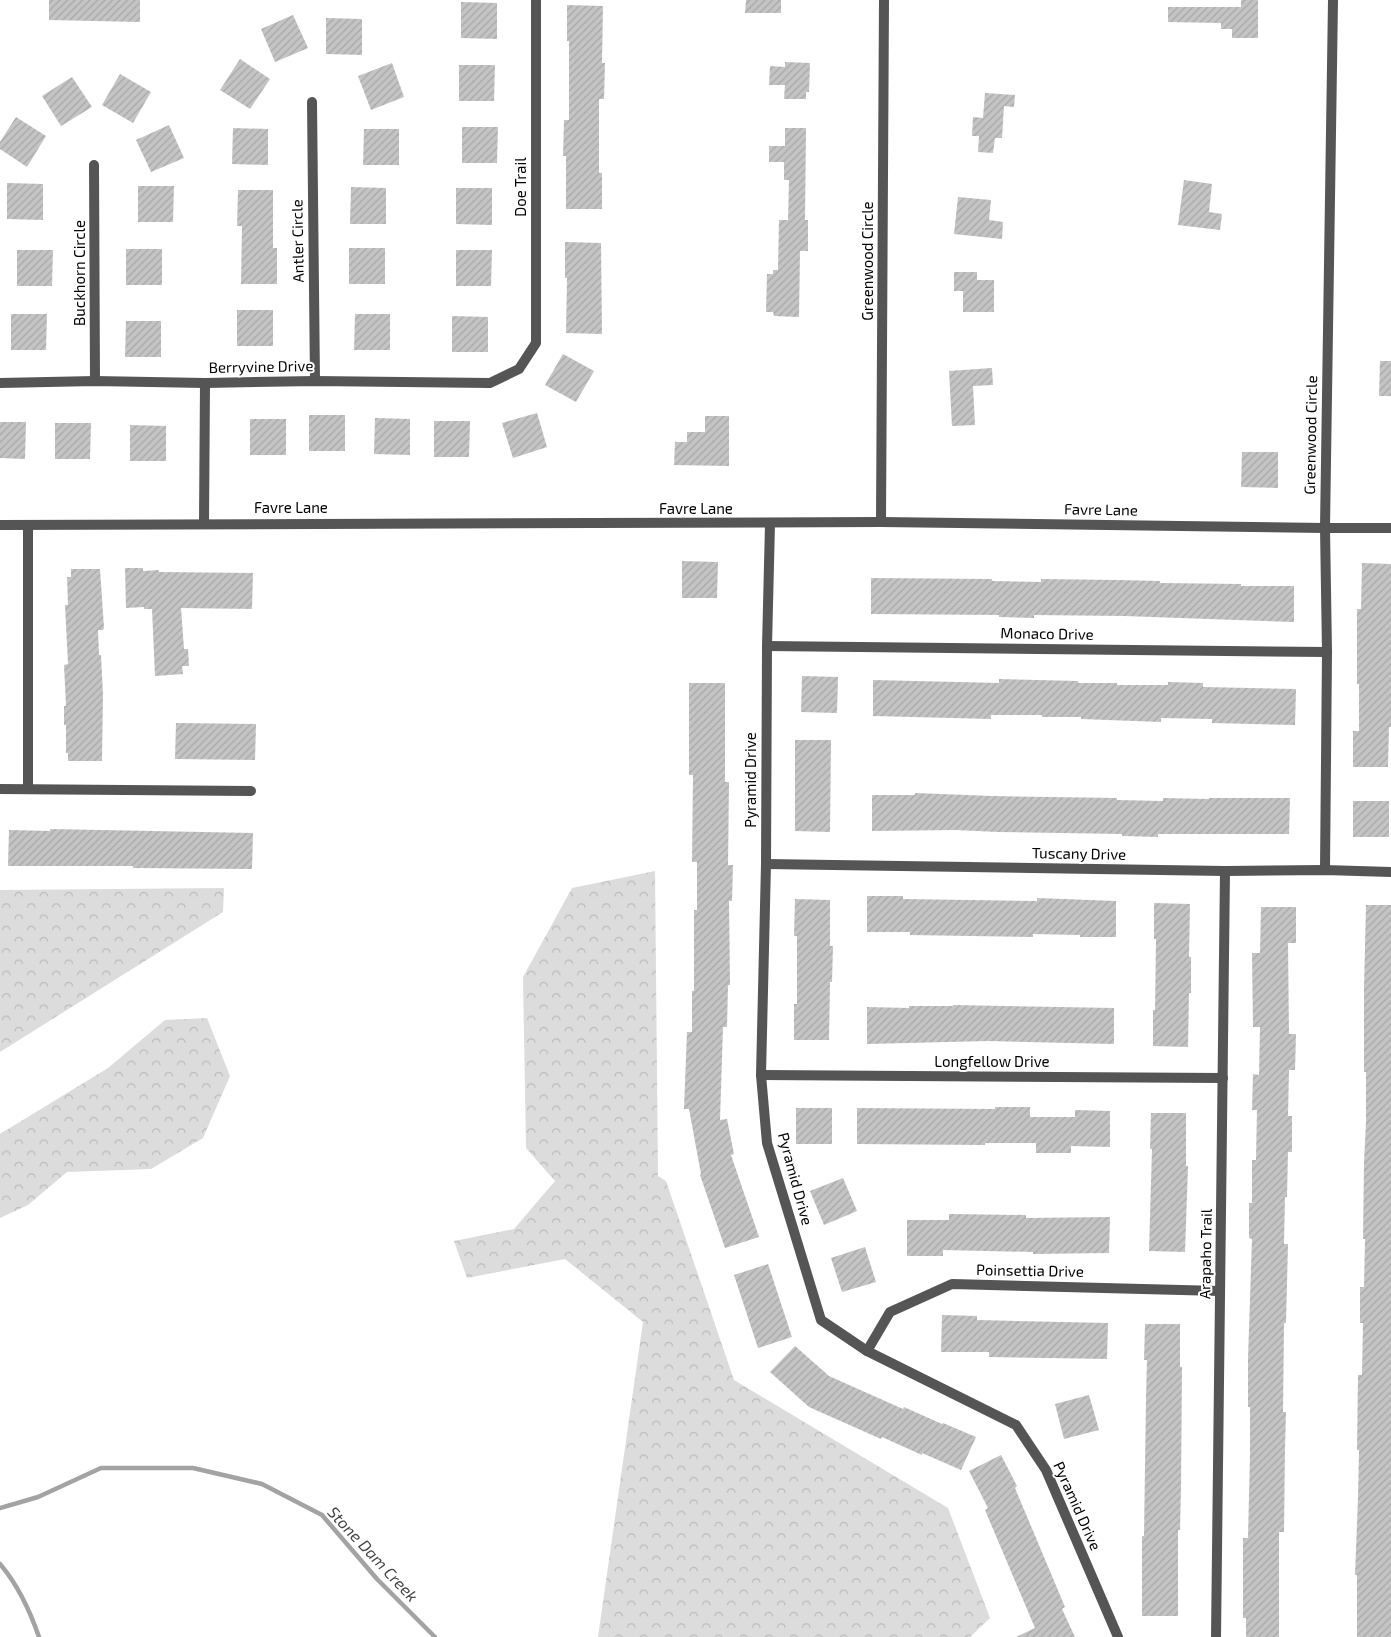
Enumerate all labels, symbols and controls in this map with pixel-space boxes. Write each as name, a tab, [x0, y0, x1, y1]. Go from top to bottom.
street label: Doe Trail	[511, 157, 529, 217]
street label: Antler Circle	[287, 199, 307, 283]
street label: Greenwood Circle	[858, 201, 876, 321]
street label: Buckhorn Circle	[70, 220, 88, 326]
street label: Berryvine Drive	[208, 356, 313, 376]
street label: Greenwood Circle	[1300, 375, 1320, 495]
street label: Favre Lane	[254, 498, 328, 516]
street label: Favre Lane	[659, 499, 733, 517]
street label: Favre Lane	[1064, 499, 1138, 519]
street label: Monaco Drive	[1000, 623, 1094, 643]
street label: Pyramid Drive	[741, 732, 759, 828]
street label: Tuscany Drive	[1032, 843, 1126, 863]
street label: Longfellow Drive	[934, 1052, 1050, 1070]
street label: Pyramid Drive	[775, 1130, 817, 1227]
street label: Arapaho Trail	[1195, 1208, 1215, 1299]
street label: Poinsettia Drive	[976, 1260, 1084, 1280]
street label: Pyramid Drive	[1050, 1458, 1106, 1553]
water label: Stone Dam Creek	[324, 1502, 422, 1605]

